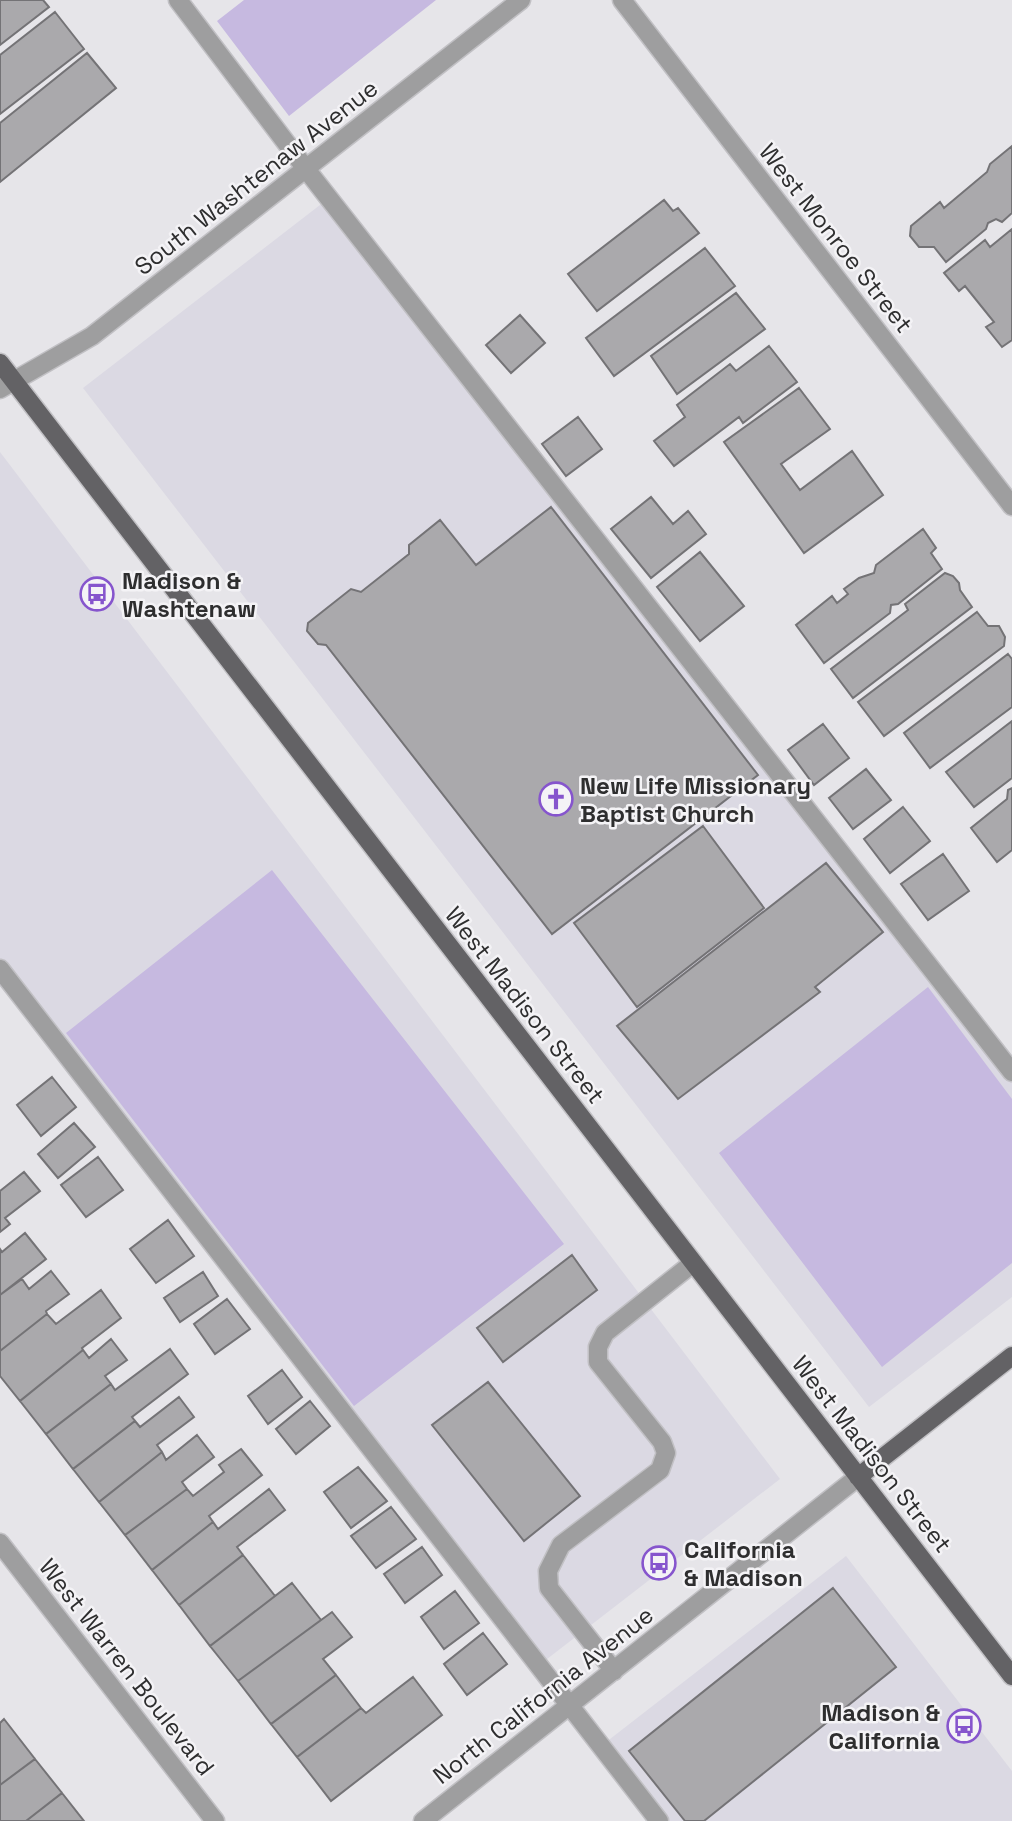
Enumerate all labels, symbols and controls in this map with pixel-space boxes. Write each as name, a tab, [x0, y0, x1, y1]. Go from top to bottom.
street label: South Washtenaw Avenue	[128, 72, 384, 282]
street label: West Monroe Street	[752, 137, 920, 339]
place label: Madison & Washtenaw	[122, 565, 256, 624]
bus stop icon: Madison & Washtenaw	[78, 575, 116, 613]
place label: New Life Missionary Baptist Church	[580, 770, 811, 829]
church icon: New Life Missionary Baptist Church	[537, 780, 575, 818]
street label: West Madison Street	[438, 900, 612, 1110]
street label: West Madison Street	[785, 1349, 959, 1559]
place label: California & Madison	[684, 1534, 803, 1593]
bus stop icon: California & Madison	[640, 1544, 678, 1582]
street label: West Warren Boulevard	[33, 1552, 221, 1782]
street label: North California Avenue	[426, 1599, 660, 1791]
place label: Madison & California	[821, 1697, 940, 1756]
bus stop icon: Madison & California	[945, 1707, 983, 1745]

